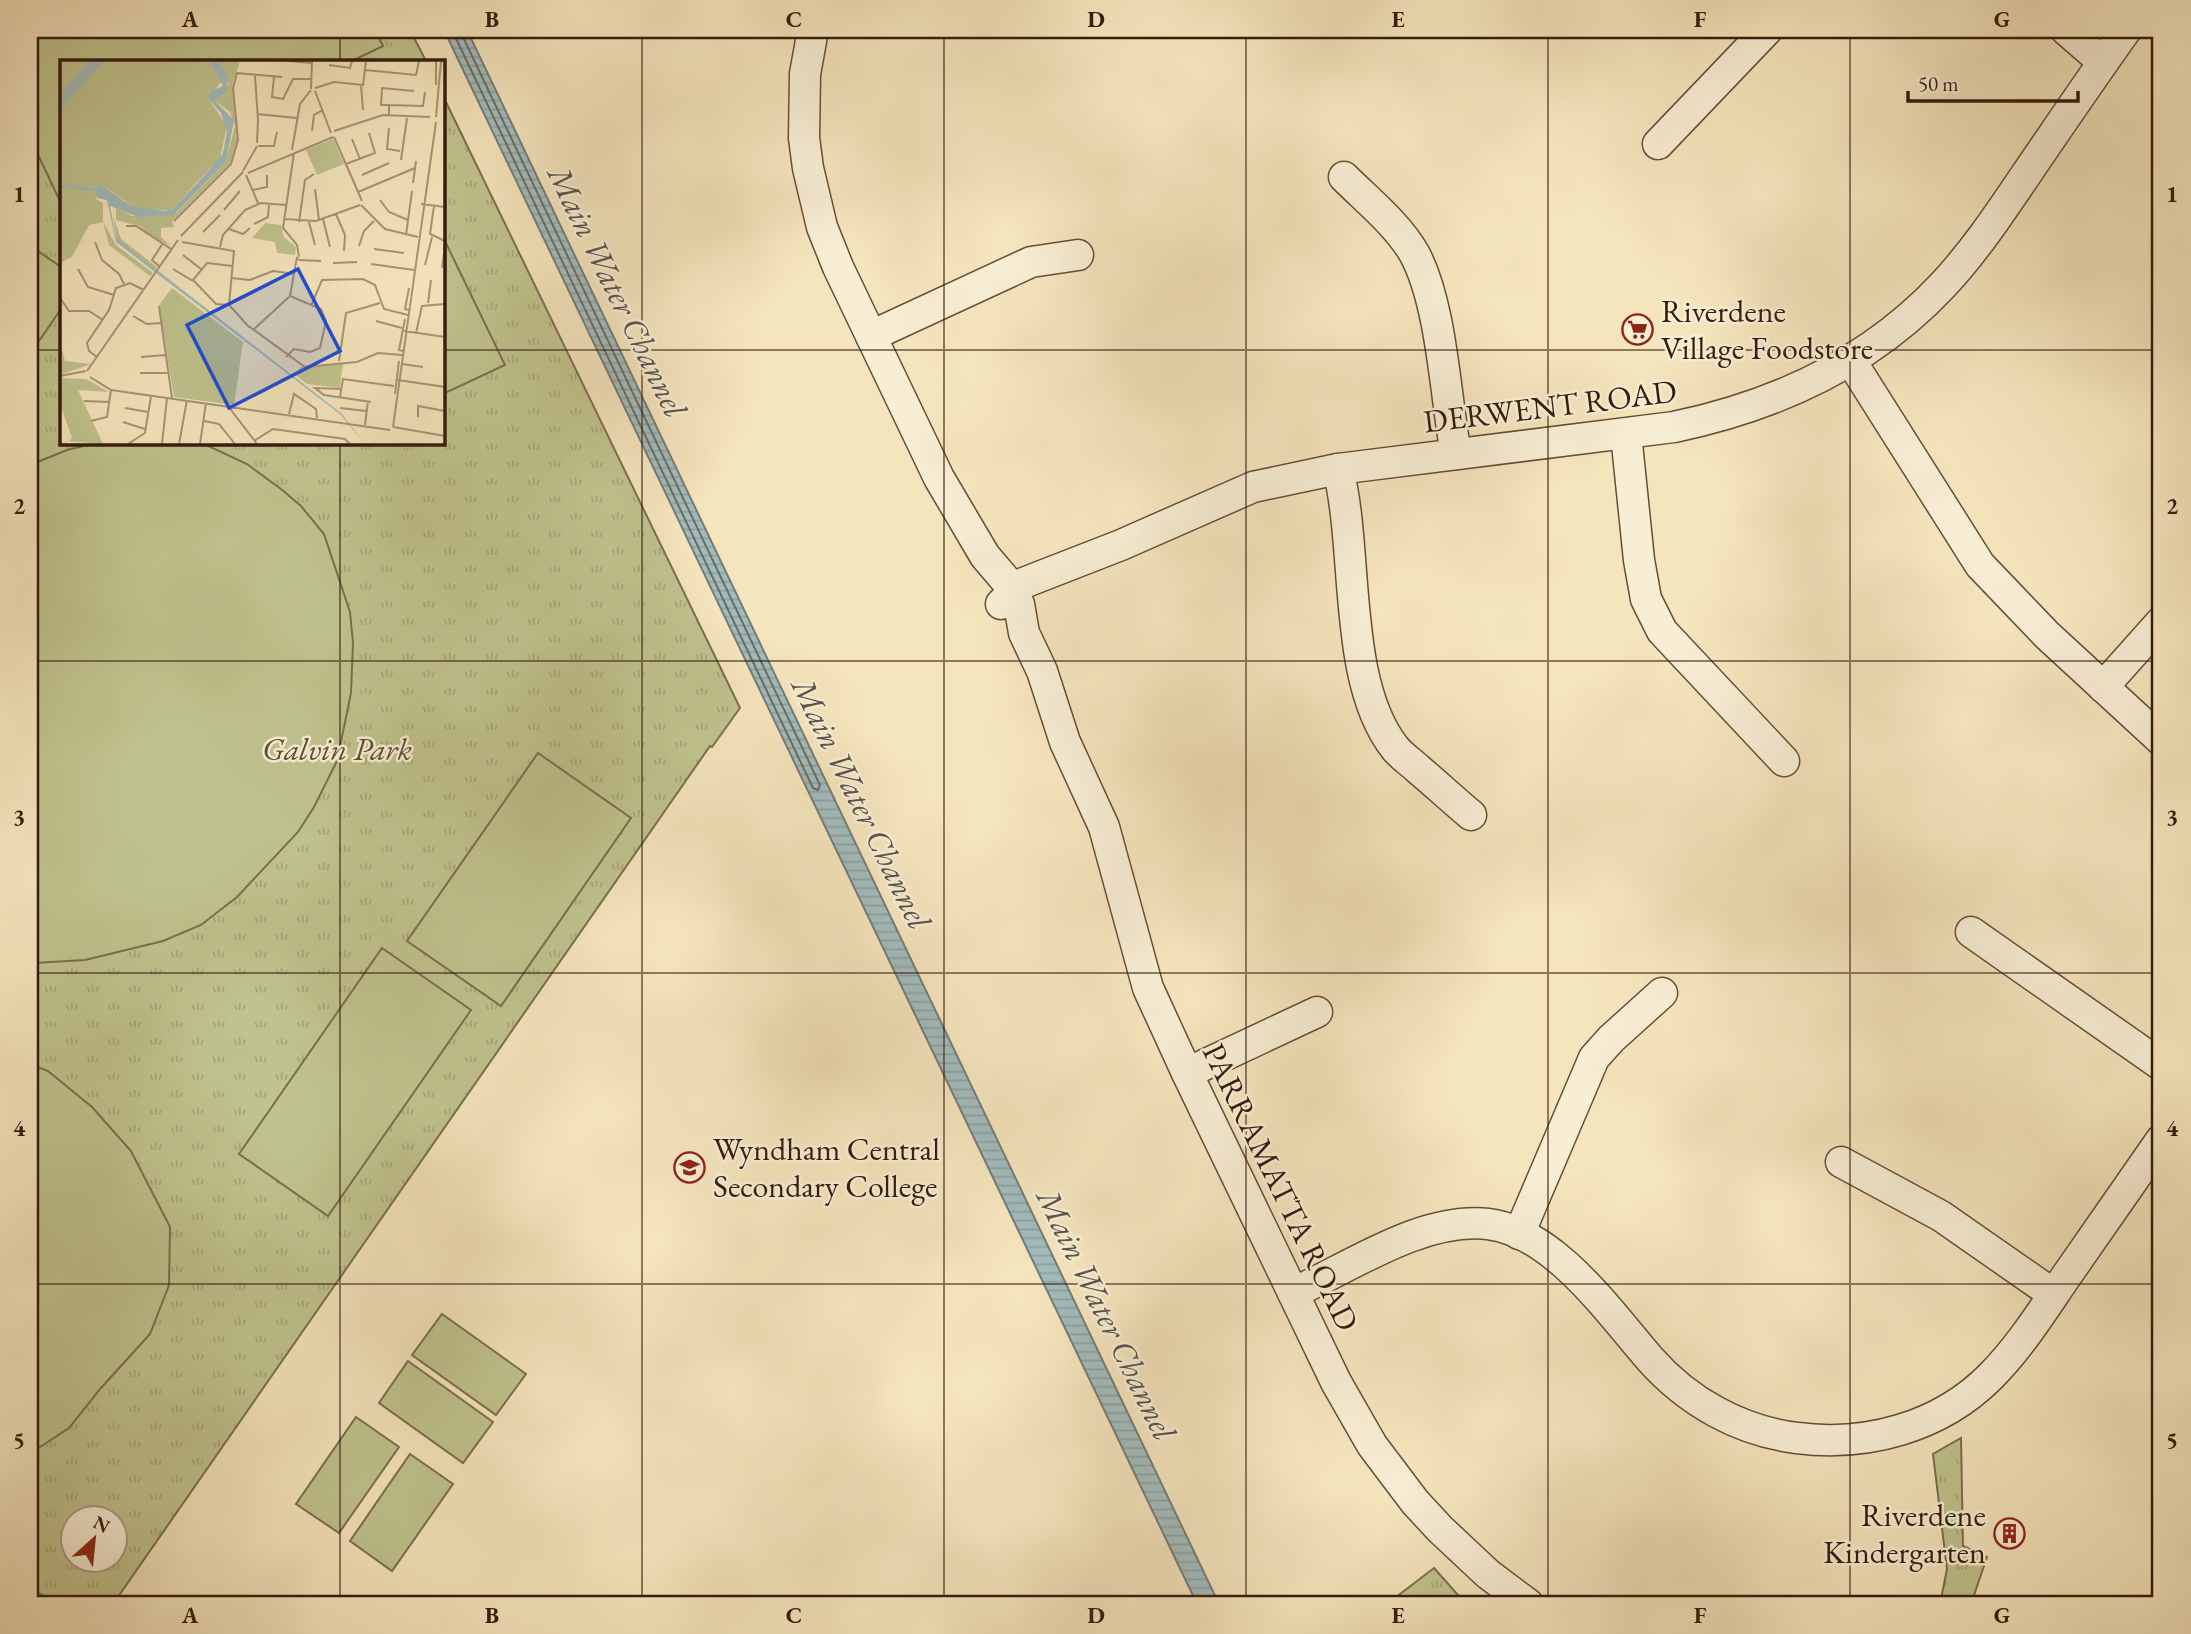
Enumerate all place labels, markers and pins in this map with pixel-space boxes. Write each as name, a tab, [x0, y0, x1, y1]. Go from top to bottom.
place label: Riverdene Village Foodstore	[1661, 290, 1873, 369]
supermarket icon: Riverdene Village Foodstore	[1621, 312, 1655, 346]
place label: Wyndham Central Secondary College	[713, 1128, 940, 1207]
school or university icon: Wyndham Central Secondary College	[673, 1150, 707, 1184]
place label: Riverdene Kindergarten	[1823, 1494, 1986, 1573]
building icon: Riverdene Kindergarten	[1992, 1516, 2026, 1550]

